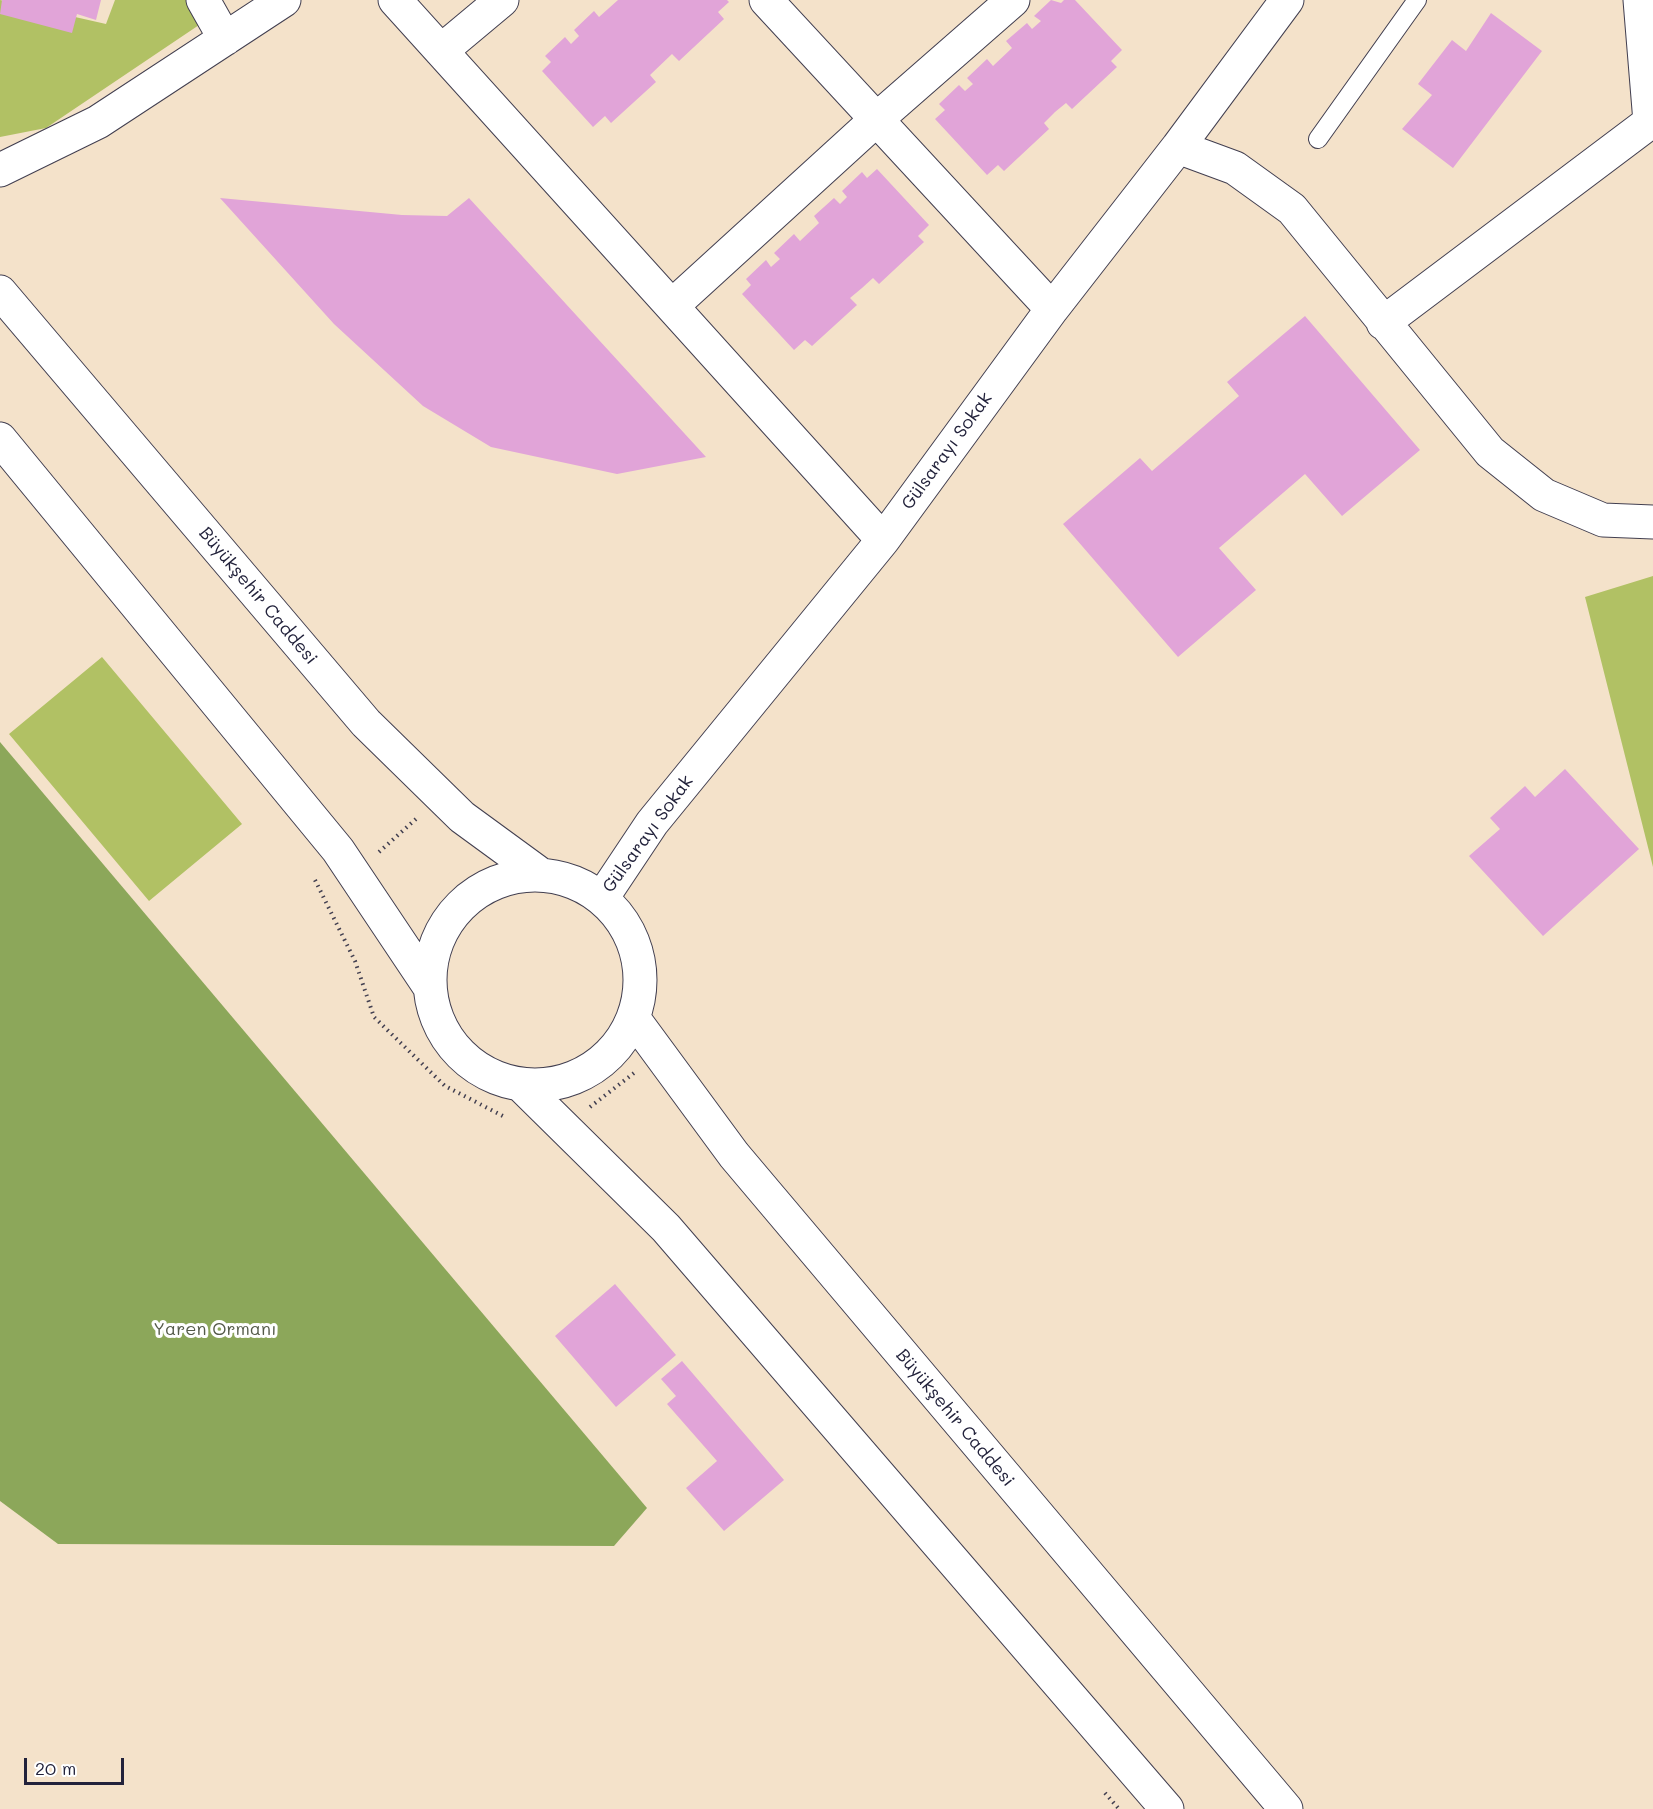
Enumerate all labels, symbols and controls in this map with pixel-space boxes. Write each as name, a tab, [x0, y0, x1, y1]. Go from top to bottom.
street label: Gülsarayı Sokak	[897, 388, 997, 514]
street label: Büyükşehir Caddesi	[194, 523, 322, 669]
street label: Gülsarayı Sokak	[598, 771, 698, 897]
park label: Yaren Ormanı	[153, 1318, 277, 1340]
street label: Büyükşehir Caddesi	[891, 1345, 1019, 1491]
scale bar	[27, 1746, 128, 1784]
text: 20 m	[35, 1756, 76, 1780]

